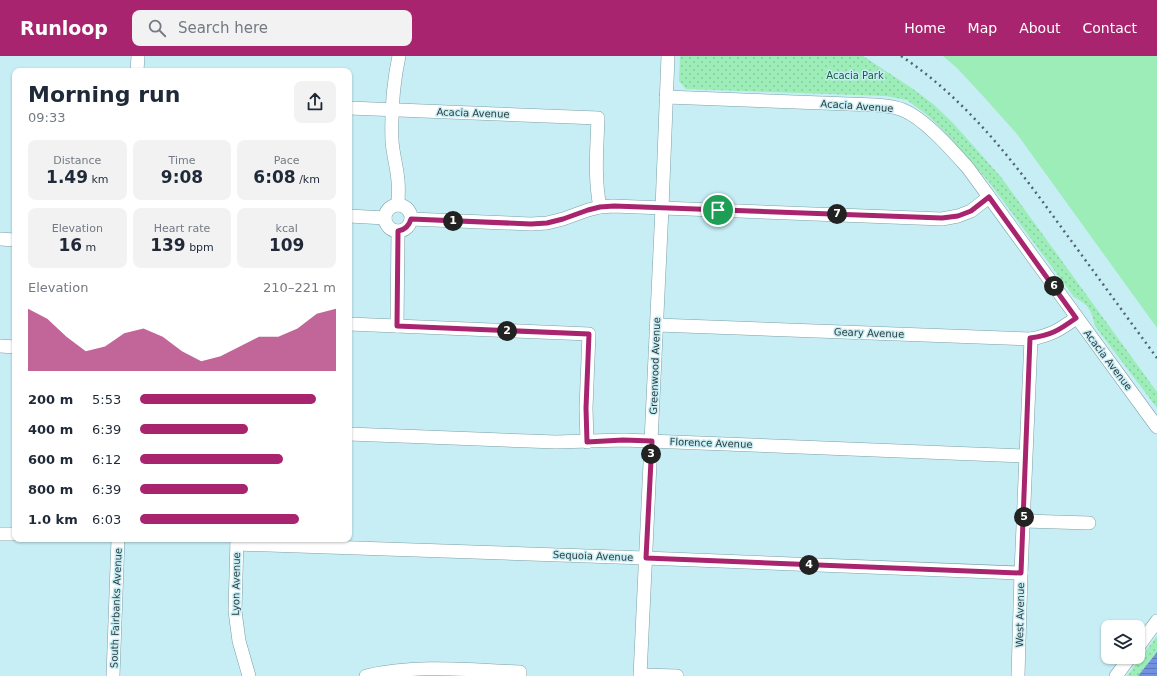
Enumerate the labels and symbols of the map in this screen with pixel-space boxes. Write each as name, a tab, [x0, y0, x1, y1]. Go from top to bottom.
park label: Acacia Park	[826, 70, 884, 81]
street label: Acacia Avenue	[820, 98, 894, 114]
street label: Acacia Avenue	[436, 106, 510, 120]
pin	[701, 193, 735, 227]
pin: 7	[827, 204, 847, 224]
pin: 1	[443, 211, 463, 231]
pin: 6	[1044, 276, 1064, 296]
street label: Greenwood Avenue	[648, 317, 662, 415]
pin: 2	[497, 321, 517, 341]
street label: Geary Avenue	[834, 326, 904, 340]
street label: Acacia Avenue	[1082, 328, 1134, 392]
street label: Florence Avenue	[669, 436, 753, 450]
pin: 3	[641, 444, 661, 464]
pin: 5	[1014, 507, 1034, 527]
street label: South Fairbanks Avenue	[108, 548, 124, 668]
street label: Sequoia Avenue	[553, 549, 633, 563]
street label: Lyon Avenue	[230, 552, 242, 616]
pin: 4	[799, 555, 819, 575]
street label: West Avenue	[1014, 582, 1026, 648]

